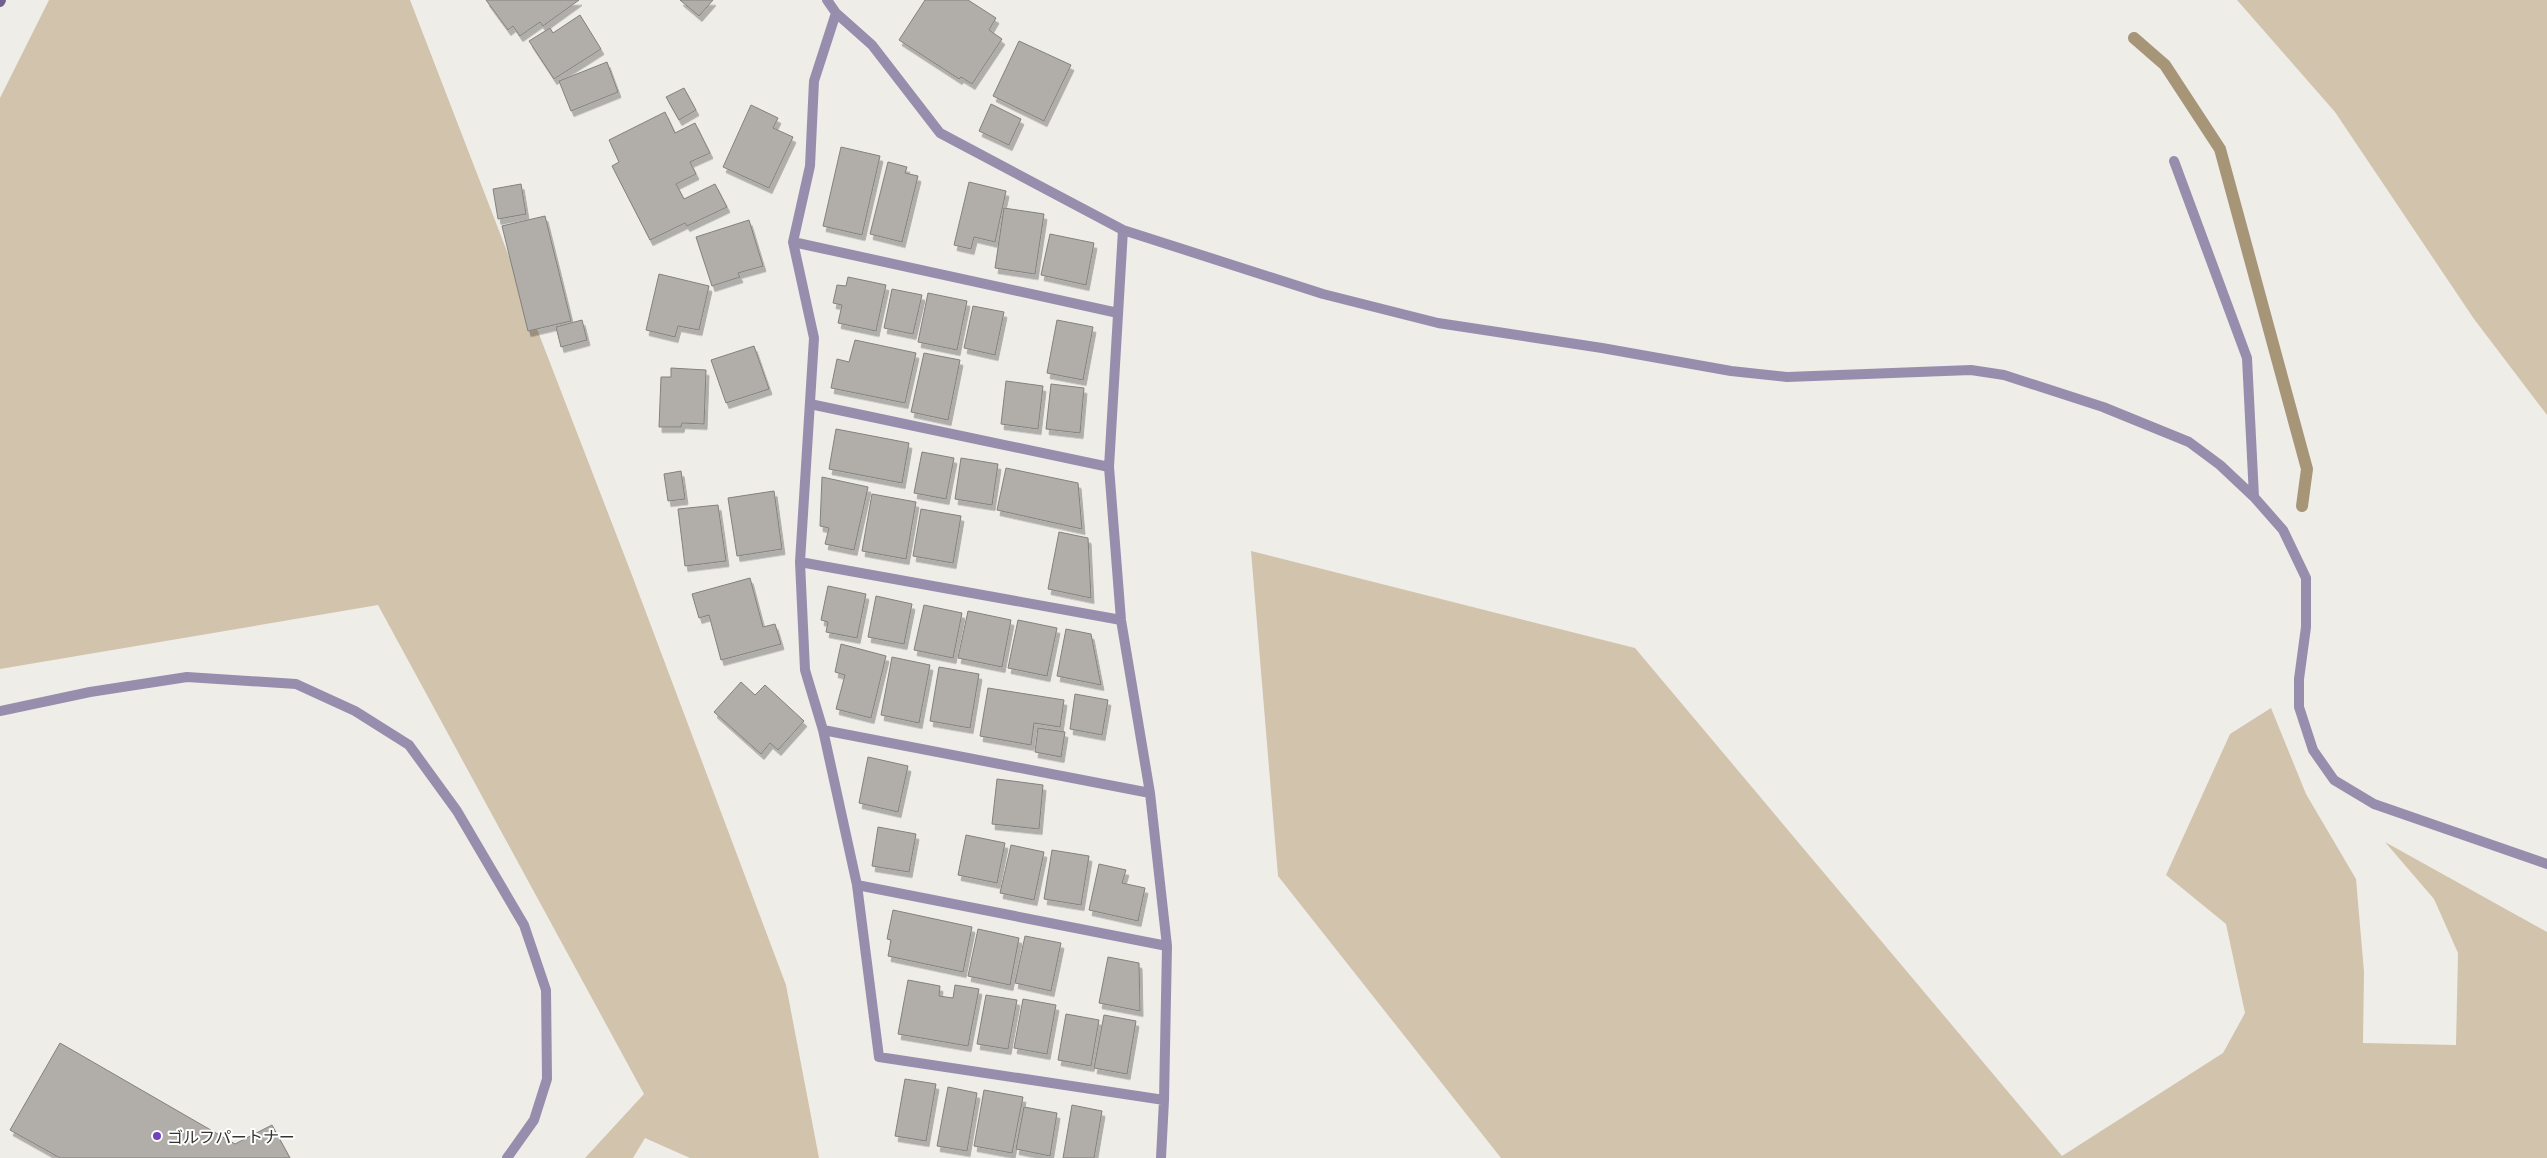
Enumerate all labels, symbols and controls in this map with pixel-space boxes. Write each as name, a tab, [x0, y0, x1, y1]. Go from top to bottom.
place label: ゴルフパートナー	[167, 1127, 295, 1146]
marker: ゴルフパートナー	[151, 1130, 163, 1142]

